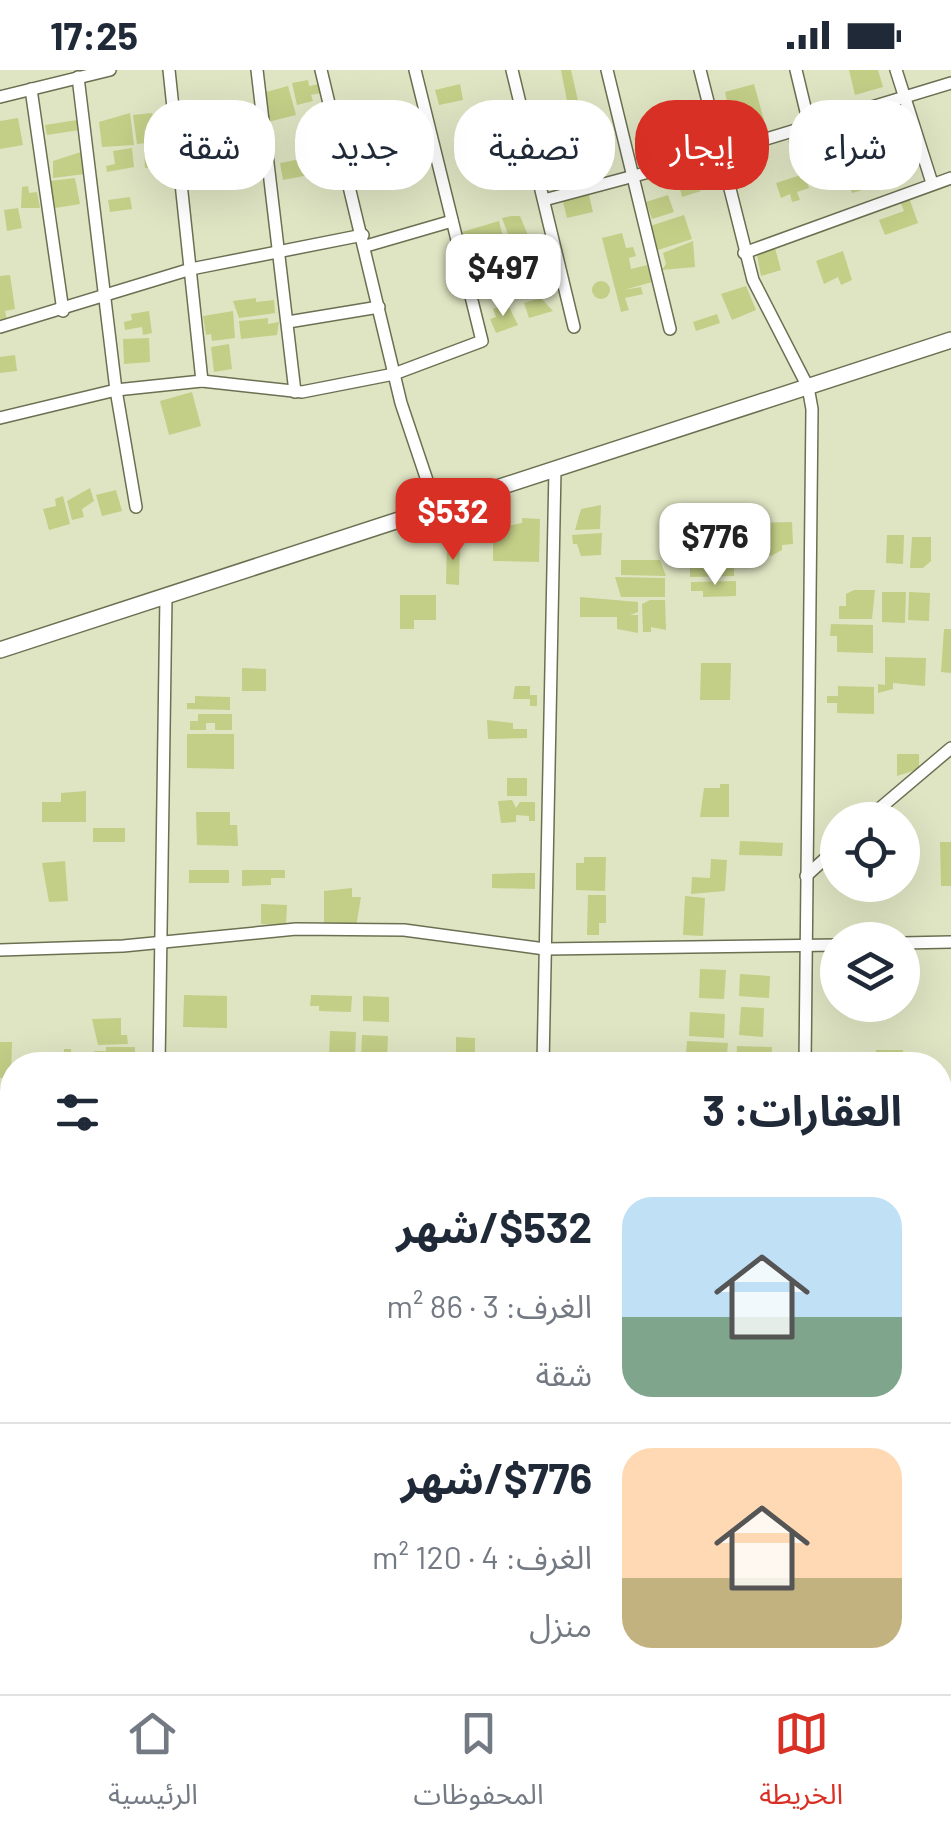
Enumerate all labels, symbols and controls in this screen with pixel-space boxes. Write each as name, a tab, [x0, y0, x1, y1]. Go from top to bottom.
text: 17:25	[50, 12, 138, 58]
chip: شقة	[144, 100, 275, 190]
chip: جديد	[295, 100, 434, 190]
chip: تصفية	[454, 100, 615, 190]
chip: إيجار	[635, 100, 769, 190]
chip: شراء	[789, 100, 922, 190]
pin: $497	[444, 234, 562, 319]
text: $497	[468, 247, 538, 285]
pin: $532	[394, 478, 512, 563]
text: $532	[418, 491, 488, 529]
pin: $776	[656, 503, 774, 588]
text: $776	[681, 516, 749, 554]
map controls	[820, 802, 920, 1022]
button: locate	[820, 802, 920, 902]
button: layers	[820, 922, 920, 1022]
text: العقارات: 3	[702, 1084, 902, 1134]
icon: filters	[50, 1085, 105, 1140]
text: $532/شهر	[396, 1201, 592, 1251]
icon: home	[702, 1237, 822, 1357]
text: الغرف: 3 · 86 m²	[386, 1286, 592, 1324]
text: شقة	[536, 1354, 592, 1392]
text: $776/شهر	[401, 1452, 592, 1502]
icon: home	[702, 1488, 822, 1608]
text: الغرف: 4 · 120 m²	[372, 1537, 592, 1575]
text: منزل	[529, 1605, 592, 1643]
tab: الرئيسية	[108, 1706, 198, 1825]
tab: المحفوظات	[414, 1706, 544, 1825]
tab: الخريطة	[759, 1706, 843, 1825]

